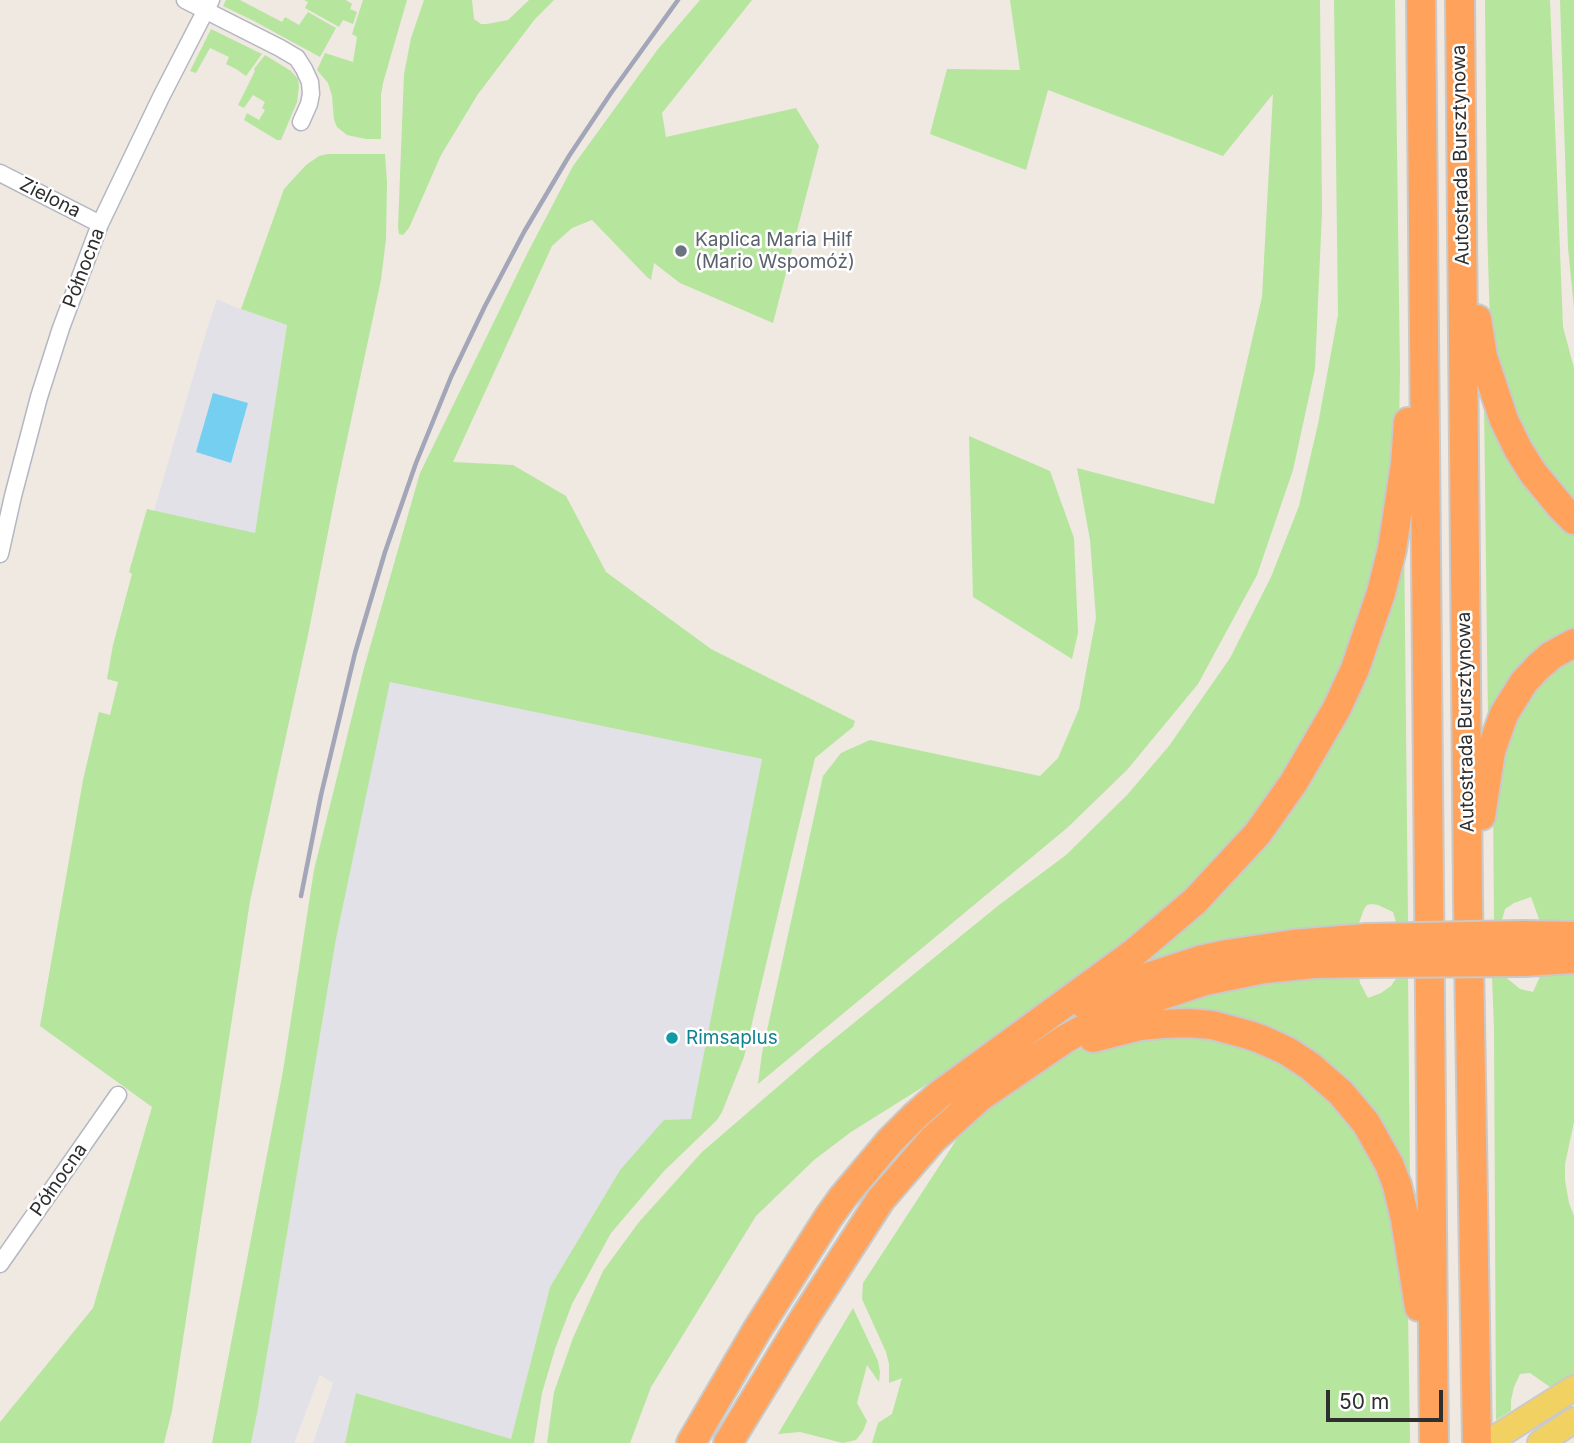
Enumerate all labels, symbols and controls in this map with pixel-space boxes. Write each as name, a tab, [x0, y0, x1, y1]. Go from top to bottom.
street label: Autostrada Bursztynowa	[1448, 45, 1474, 265]
street label: Zielona	[16, 173, 84, 223]
street label: Północna	[58, 225, 110, 311]
place label: Kaplica Maria Hilf (Mario Wspomóż)	[695, 229, 855, 273]
marker: Kaplica Maria Hilf (Mario Wspomóż)	[673, 243, 689, 259]
street label: Autostrada Bursztynowa	[1453, 612, 1479, 832]
place label: Rimsaplus	[686, 1027, 778, 1049]
marker: Rimsaplus	[664, 1030, 680, 1046]
street label: Północna	[26, 1139, 92, 1221]
scale bar	[1329, 1376, 1446, 1420]
text: 50 m	[1339, 1389, 1389, 1414]

